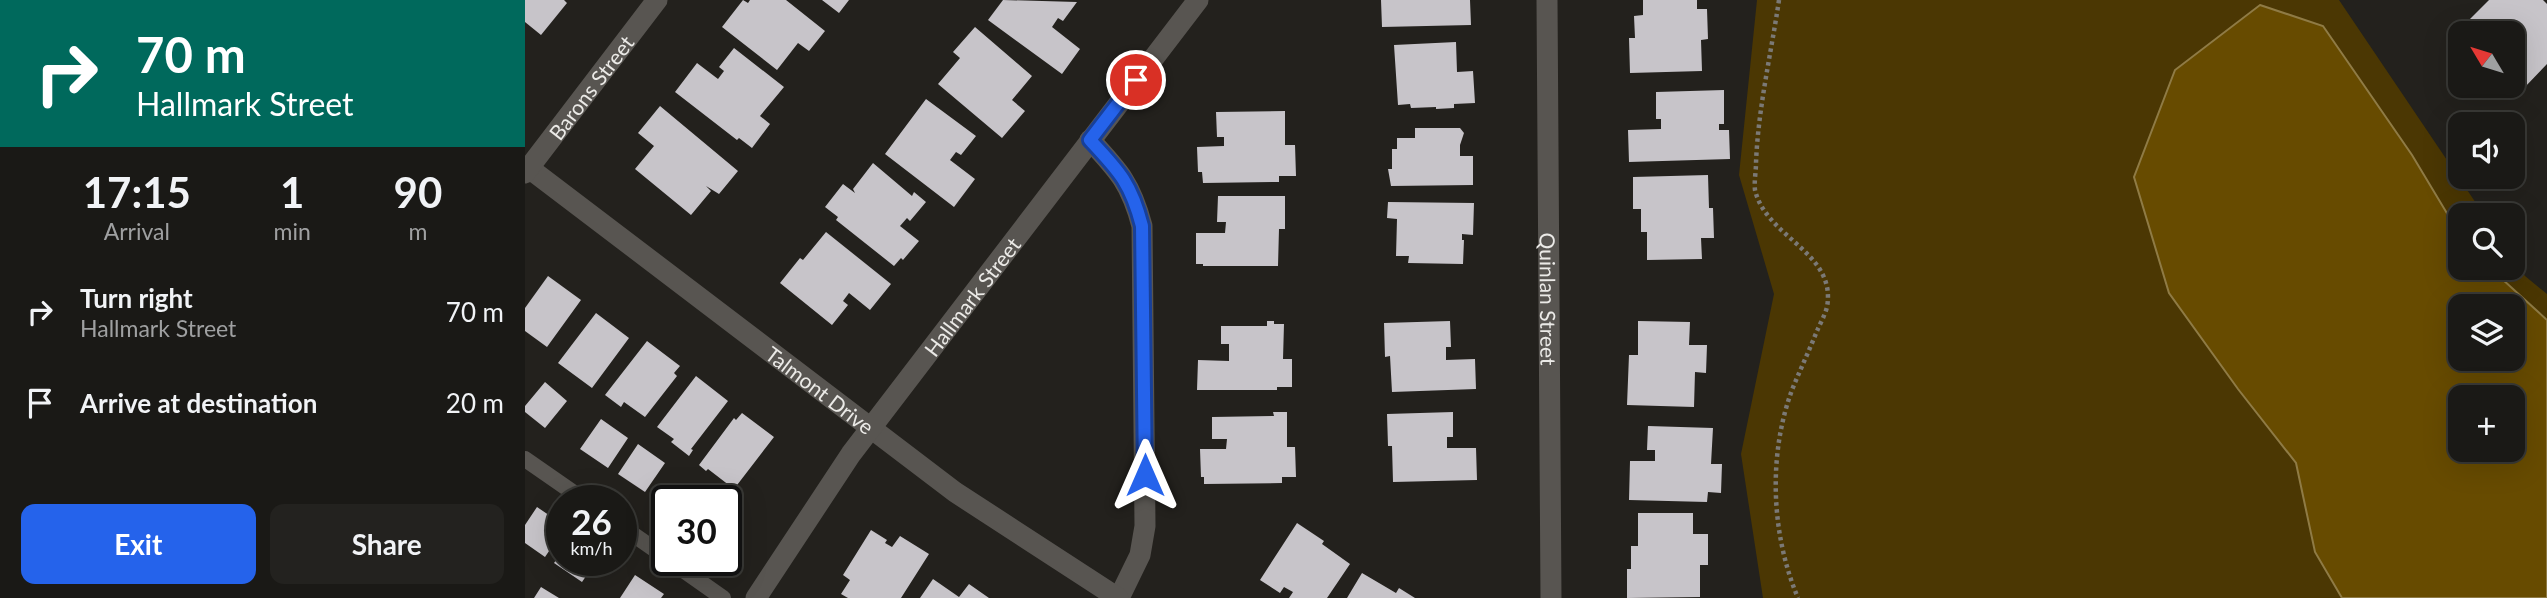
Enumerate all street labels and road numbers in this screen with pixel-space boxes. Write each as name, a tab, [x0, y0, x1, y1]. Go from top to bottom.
street label: Barons Street	[543, 30, 638, 144]
street label: Hallmark Street	[918, 232, 1025, 361]
street label: Quinlan Street	[1536, 232, 1562, 366]
street label: Talmont Drive	[761, 341, 879, 439]

